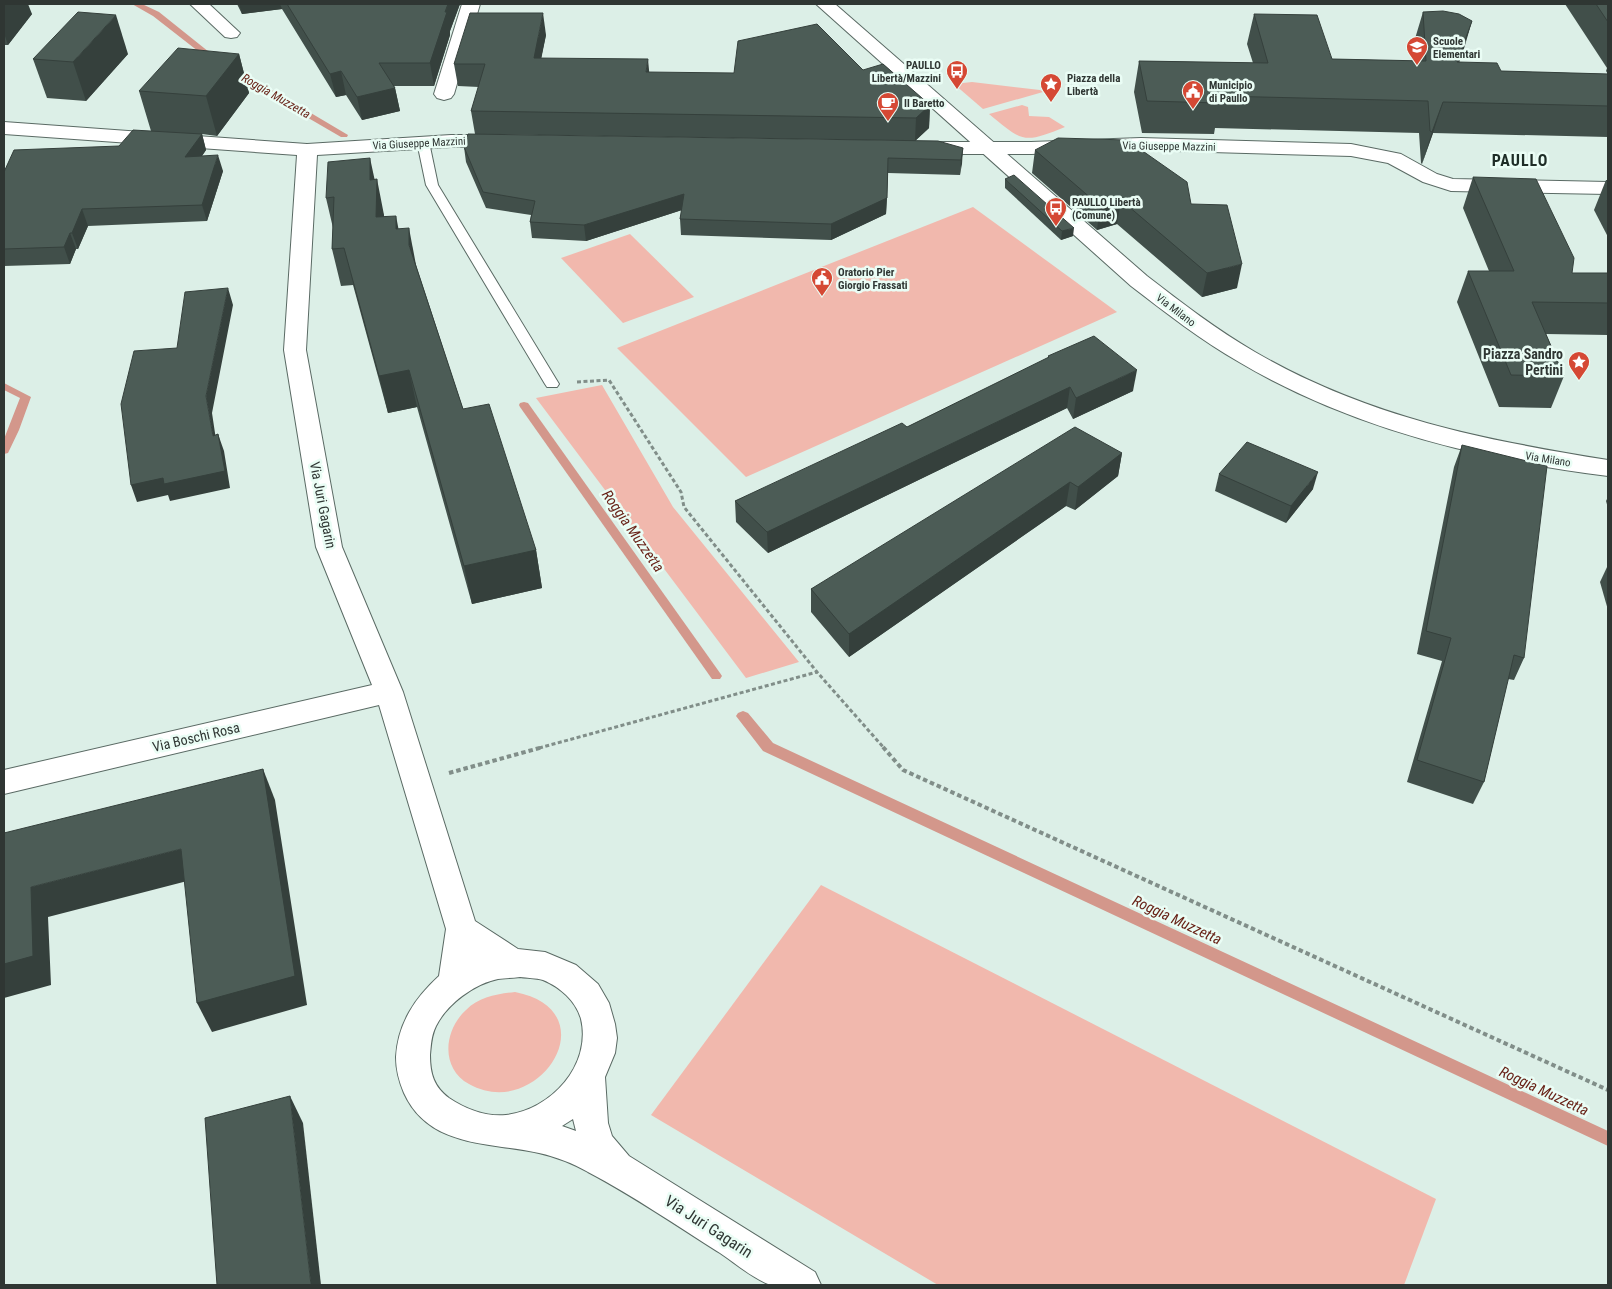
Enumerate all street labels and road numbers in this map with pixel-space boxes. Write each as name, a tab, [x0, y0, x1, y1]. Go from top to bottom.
street label: Via Giuseppe Mazzini	[372, 135, 466, 152]
street label: Via Giuseppe Mazzini	[1122, 139, 1216, 154]
street label: Via Milano	[1153, 291, 1198, 330]
street label: Via Milano	[1524, 449, 1572, 470]
street label: Via Juri Gagarin	[307, 460, 339, 550]
street label: Via Boschi Rosa	[151, 719, 241, 755]
street label: Via Juri Gagarin	[661, 1191, 756, 1262]

